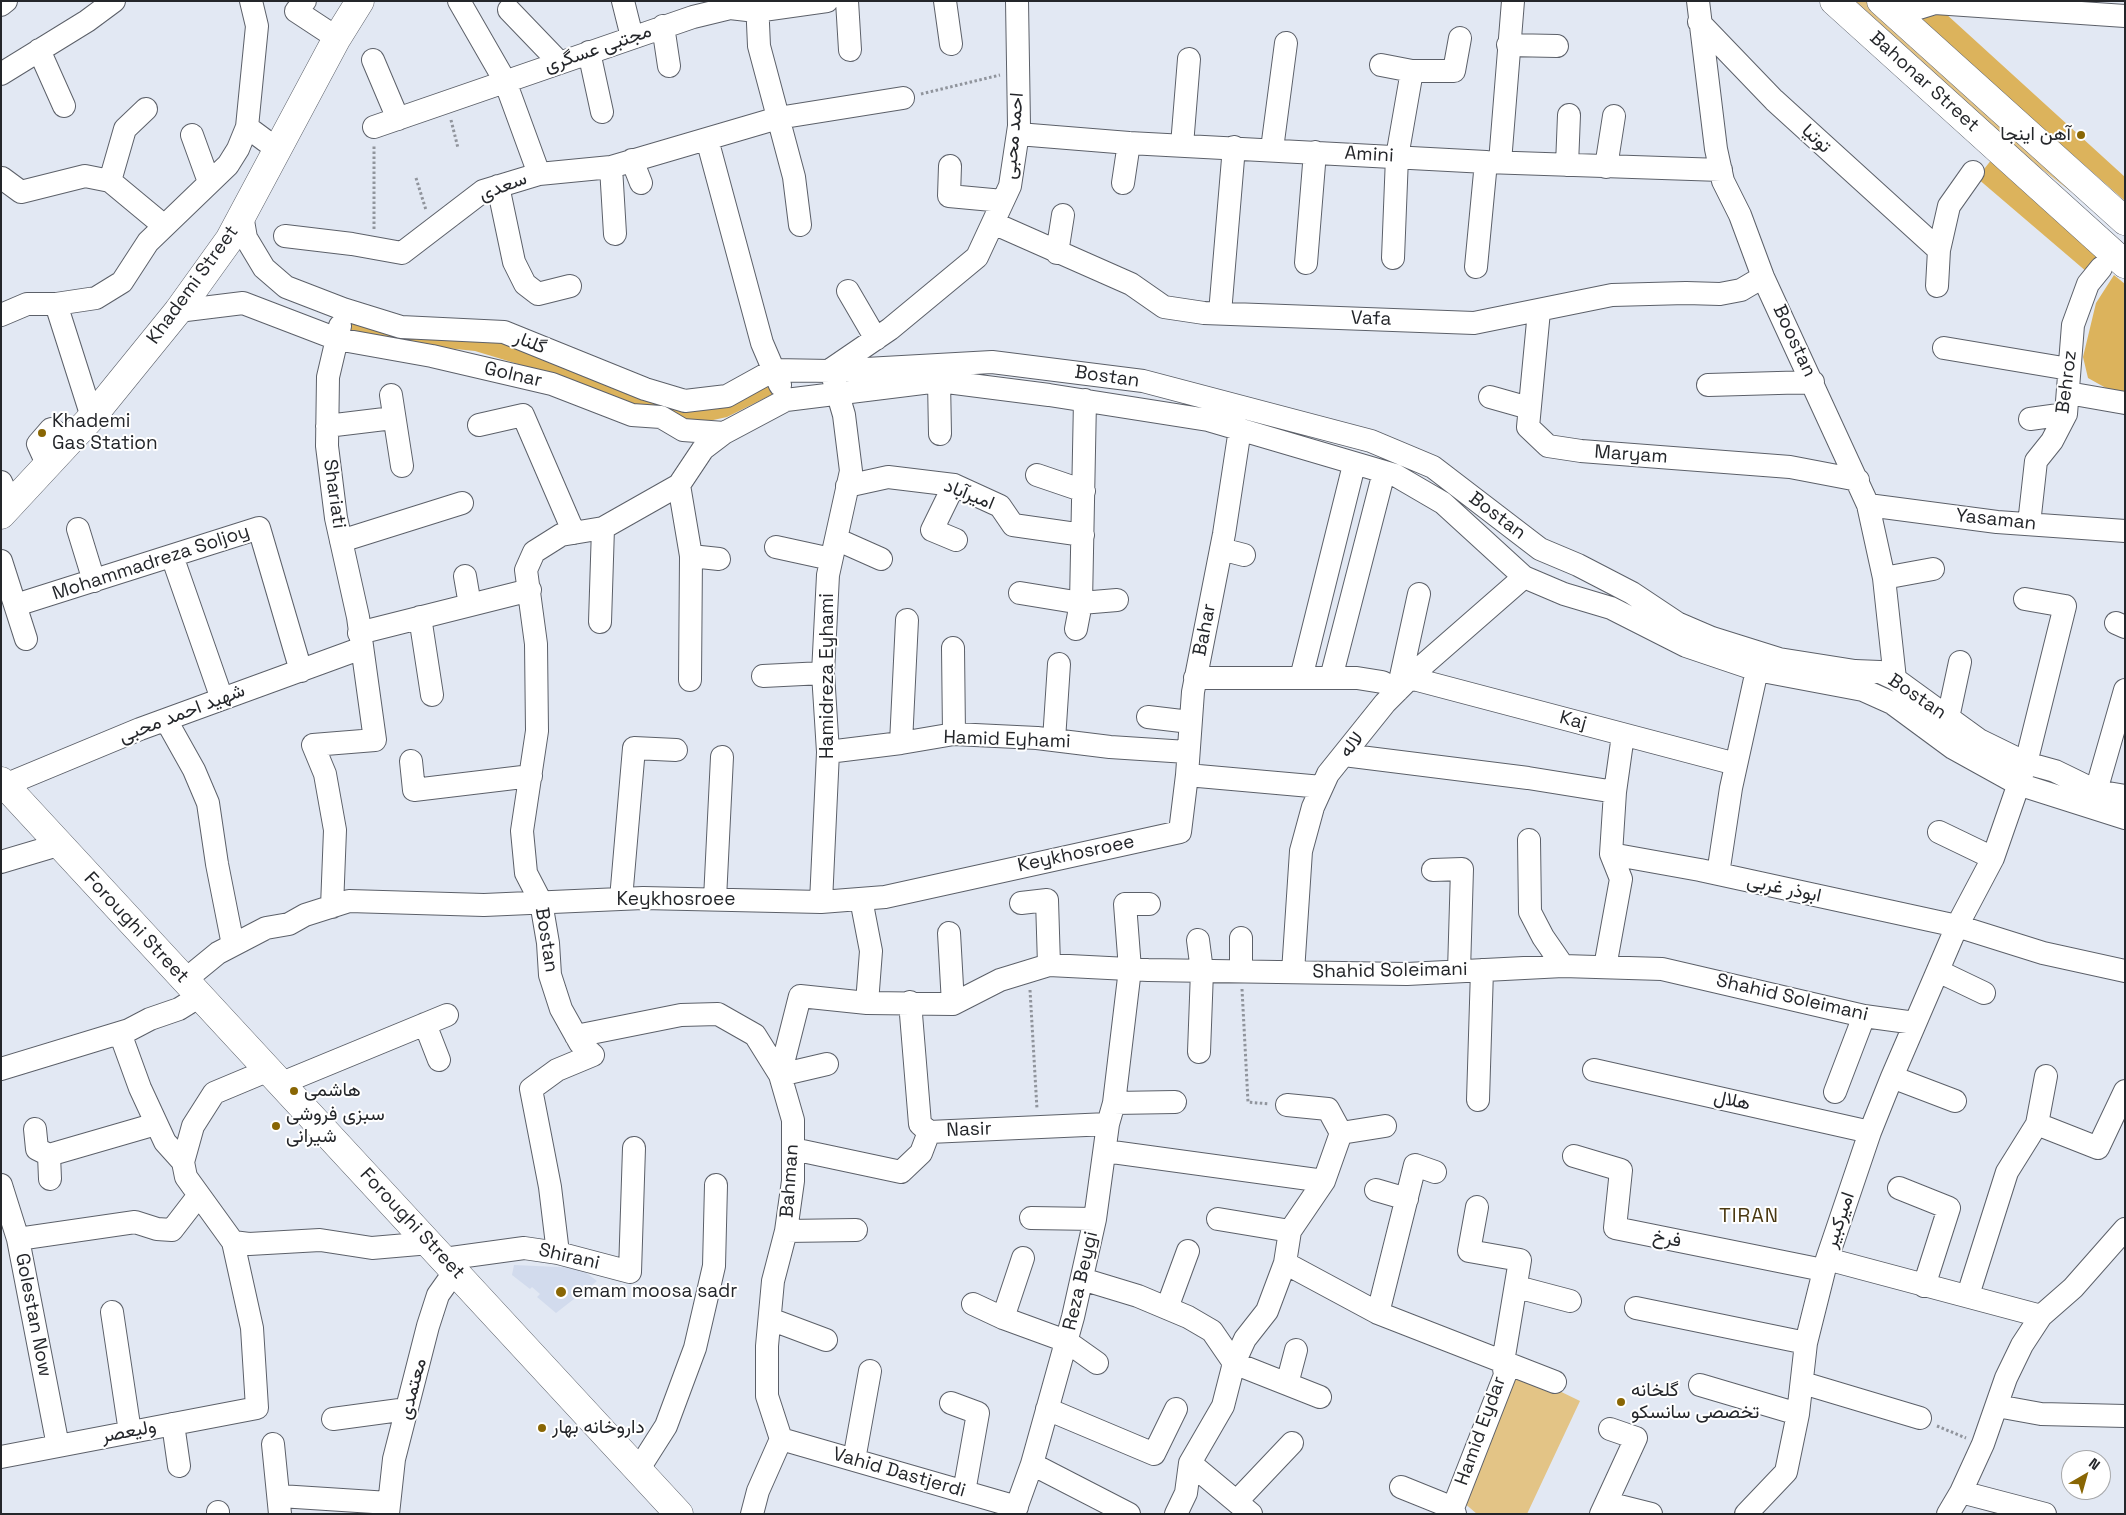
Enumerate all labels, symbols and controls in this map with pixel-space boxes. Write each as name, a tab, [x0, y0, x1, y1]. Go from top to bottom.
street label: مجتبی عسگری	[541, 20, 655, 78]
street label: Bahonar Street	[1865, 27, 1983, 137]
street label: احمد محبی	[999, 92, 1029, 180]
street label: توتیا	[1797, 120, 1835, 158]
place label: آهن اینجا	[2000, 124, 2071, 146]
marker: آهن اینجا	[2075, 129, 2087, 141]
street label: Amini	[1344, 142, 1394, 168]
street label: سعدی	[476, 168, 530, 206]
street label: Khademi Street	[142, 221, 244, 349]
street label: Boostan	[1767, 301, 1821, 381]
street label: Vafa	[1350, 307, 1392, 331]
street label: گلنار	[511, 326, 549, 360]
street label: Behroz	[2052, 349, 2082, 415]
street label: Golnar	[482, 357, 544, 393]
street label: Bostan	[1073, 361, 1141, 393]
place label: Khademi Gas Station	[52, 411, 158, 455]
marker: Khademi Gas Station	[36, 427, 48, 439]
street label: Maryam	[1594, 441, 1668, 469]
street label: Shariati	[318, 458, 350, 530]
street label: امیرآباد	[941, 475, 997, 515]
street label: Bostan	[1464, 487, 1530, 545]
street label: Yasaman	[1955, 504, 2037, 536]
street label: Mohammadreza Soljoy	[50, 520, 252, 606]
street label: Hamidreza Eyhami	[817, 593, 839, 759]
street label: Bahar	[1189, 602, 1221, 658]
street label: Bostan	[1884, 669, 1950, 725]
street label: شهید احمد محبی	[116, 680, 248, 748]
street label: Kaj	[1557, 706, 1589, 736]
street label: Hamid Eyhami	[943, 726, 1071, 754]
street label: لاله	[1335, 728, 1369, 762]
street label: Keykhosroee	[1016, 831, 1136, 877]
street label: Foroughi Street	[79, 868, 193, 988]
street label: ابوذر غربی	[1745, 870, 1823, 908]
street label: Keykhosroee	[617, 889, 735, 911]
street label: Bostan	[530, 906, 562, 974]
street label: Shahid Soleimani	[1312, 958, 1468, 984]
street label: Shahid Soleimani	[1714, 969, 1870, 1027]
place label: هاشمی	[304, 1080, 361, 1102]
marker: هاشمی	[288, 1085, 300, 1097]
street label: هلال	[1712, 1086, 1752, 1116]
place label: سبزی فروشی شیرانی	[286, 1104, 385, 1148]
street label: Nasir	[946, 1118, 992, 1142]
marker: سبزی فروشی شیرانی	[270, 1120, 282, 1132]
street label: Bahman	[776, 1143, 804, 1219]
street label: Foroughi Street	[355, 1164, 469, 1284]
street label: امیرکبیر	[1820, 1189, 1860, 1251]
district label: TIRAN	[1718, 1205, 1780, 1229]
street label: فرخ	[1651, 1225, 1683, 1253]
street label: Reza Beygi	[1059, 1229, 1103, 1333]
street label: Shirani	[536, 1239, 602, 1275]
street label: Golestan Now	[10, 1251, 56, 1379]
place label: emam moosa sadr	[572, 1281, 737, 1303]
marker: emam moosa sadr	[554, 1285, 568, 1299]
street label: معتمدی	[394, 1356, 432, 1422]
street label: Hamid Eydar	[1451, 1373, 1511, 1489]
place label: گلخانه تخصصی سانسکو	[1631, 1380, 1759, 1424]
marker: گلخانه تخصصی سانسکو	[1615, 1396, 1627, 1408]
street label: ولیعصر	[100, 1416, 158, 1448]
place label: داروخانه بهار	[552, 1417, 645, 1439]
marker: داروخانه بهار	[536, 1422, 548, 1434]
street label: Vahid Dastjerdi	[830, 1443, 968, 1503]
north arrow	[2061, 1450, 2111, 1500]
text: N	[2085, 1454, 2104, 1474]

